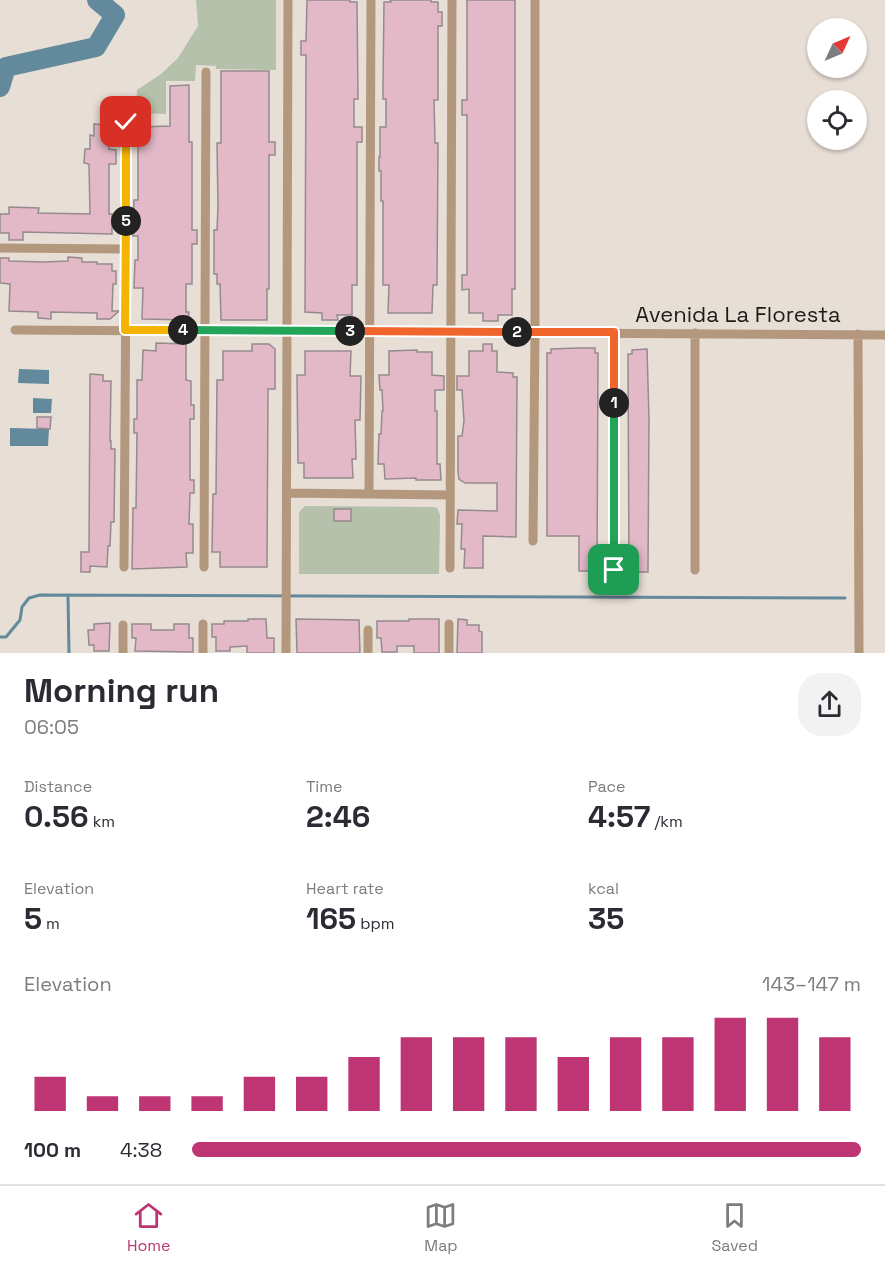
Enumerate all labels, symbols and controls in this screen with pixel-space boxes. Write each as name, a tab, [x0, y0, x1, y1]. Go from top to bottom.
north arrow	[807, 18, 867, 78]
map controls	[807, 18, 867, 150]
button: locate	[807, 90, 867, 150]
pin	[100, 96, 151, 147]
icon: check	[109, 105, 142, 138]
pin: 5	[111, 206, 141, 236]
text: 5	[121, 210, 131, 231]
street label: Avenida La Floresta	[635, 300, 841, 328]
pin: 4	[168, 315, 198, 345]
pin: 3	[335, 316, 365, 346]
pin: 2	[502, 317, 532, 347]
text: 4	[178, 319, 188, 340]
text: 3	[345, 320, 355, 341]
text: 2	[512, 321, 522, 342]
pin: 1	[599, 388, 629, 418]
text: 1	[610, 392, 618, 413]
pin	[588, 544, 639, 595]
icon: arrive	[597, 553, 630, 586]
text: Morning run	[24, 670, 219, 712]
button: share	[798, 673, 861, 736]
text: 06:05	[24, 714, 79, 740]
text: Distance	[24, 776, 92, 797]
text: Time	[306, 776, 342, 797]
text: Pace	[588, 776, 625, 797]
text: 0.56	[24, 797, 89, 836]
text: 2:46	[306, 797, 370, 836]
text: 4:57	[588, 797, 650, 836]
text: km	[89, 811, 115, 832]
text: /km	[650, 811, 683, 832]
text: Elevation	[24, 878, 94, 899]
text: Heart rate	[306, 878, 384, 899]
text: kcal	[588, 878, 619, 899]
text: 5	[24, 899, 42, 938]
text: 165	[306, 899, 356, 938]
text: 35	[588, 899, 624, 938]
text: m	[42, 913, 60, 934]
text: bpm	[356, 913, 395, 934]
text: Elevation	[24, 971, 112, 997]
text: 143–147 m	[762, 971, 861, 997]
text: 100 m	[24, 1137, 81, 1163]
text: 4:38	[120, 1137, 162, 1163]
tab: Home	[127, 1199, 171, 1256]
tab: Map	[424, 1199, 458, 1256]
tab: Saved	[711, 1199, 758, 1256]

